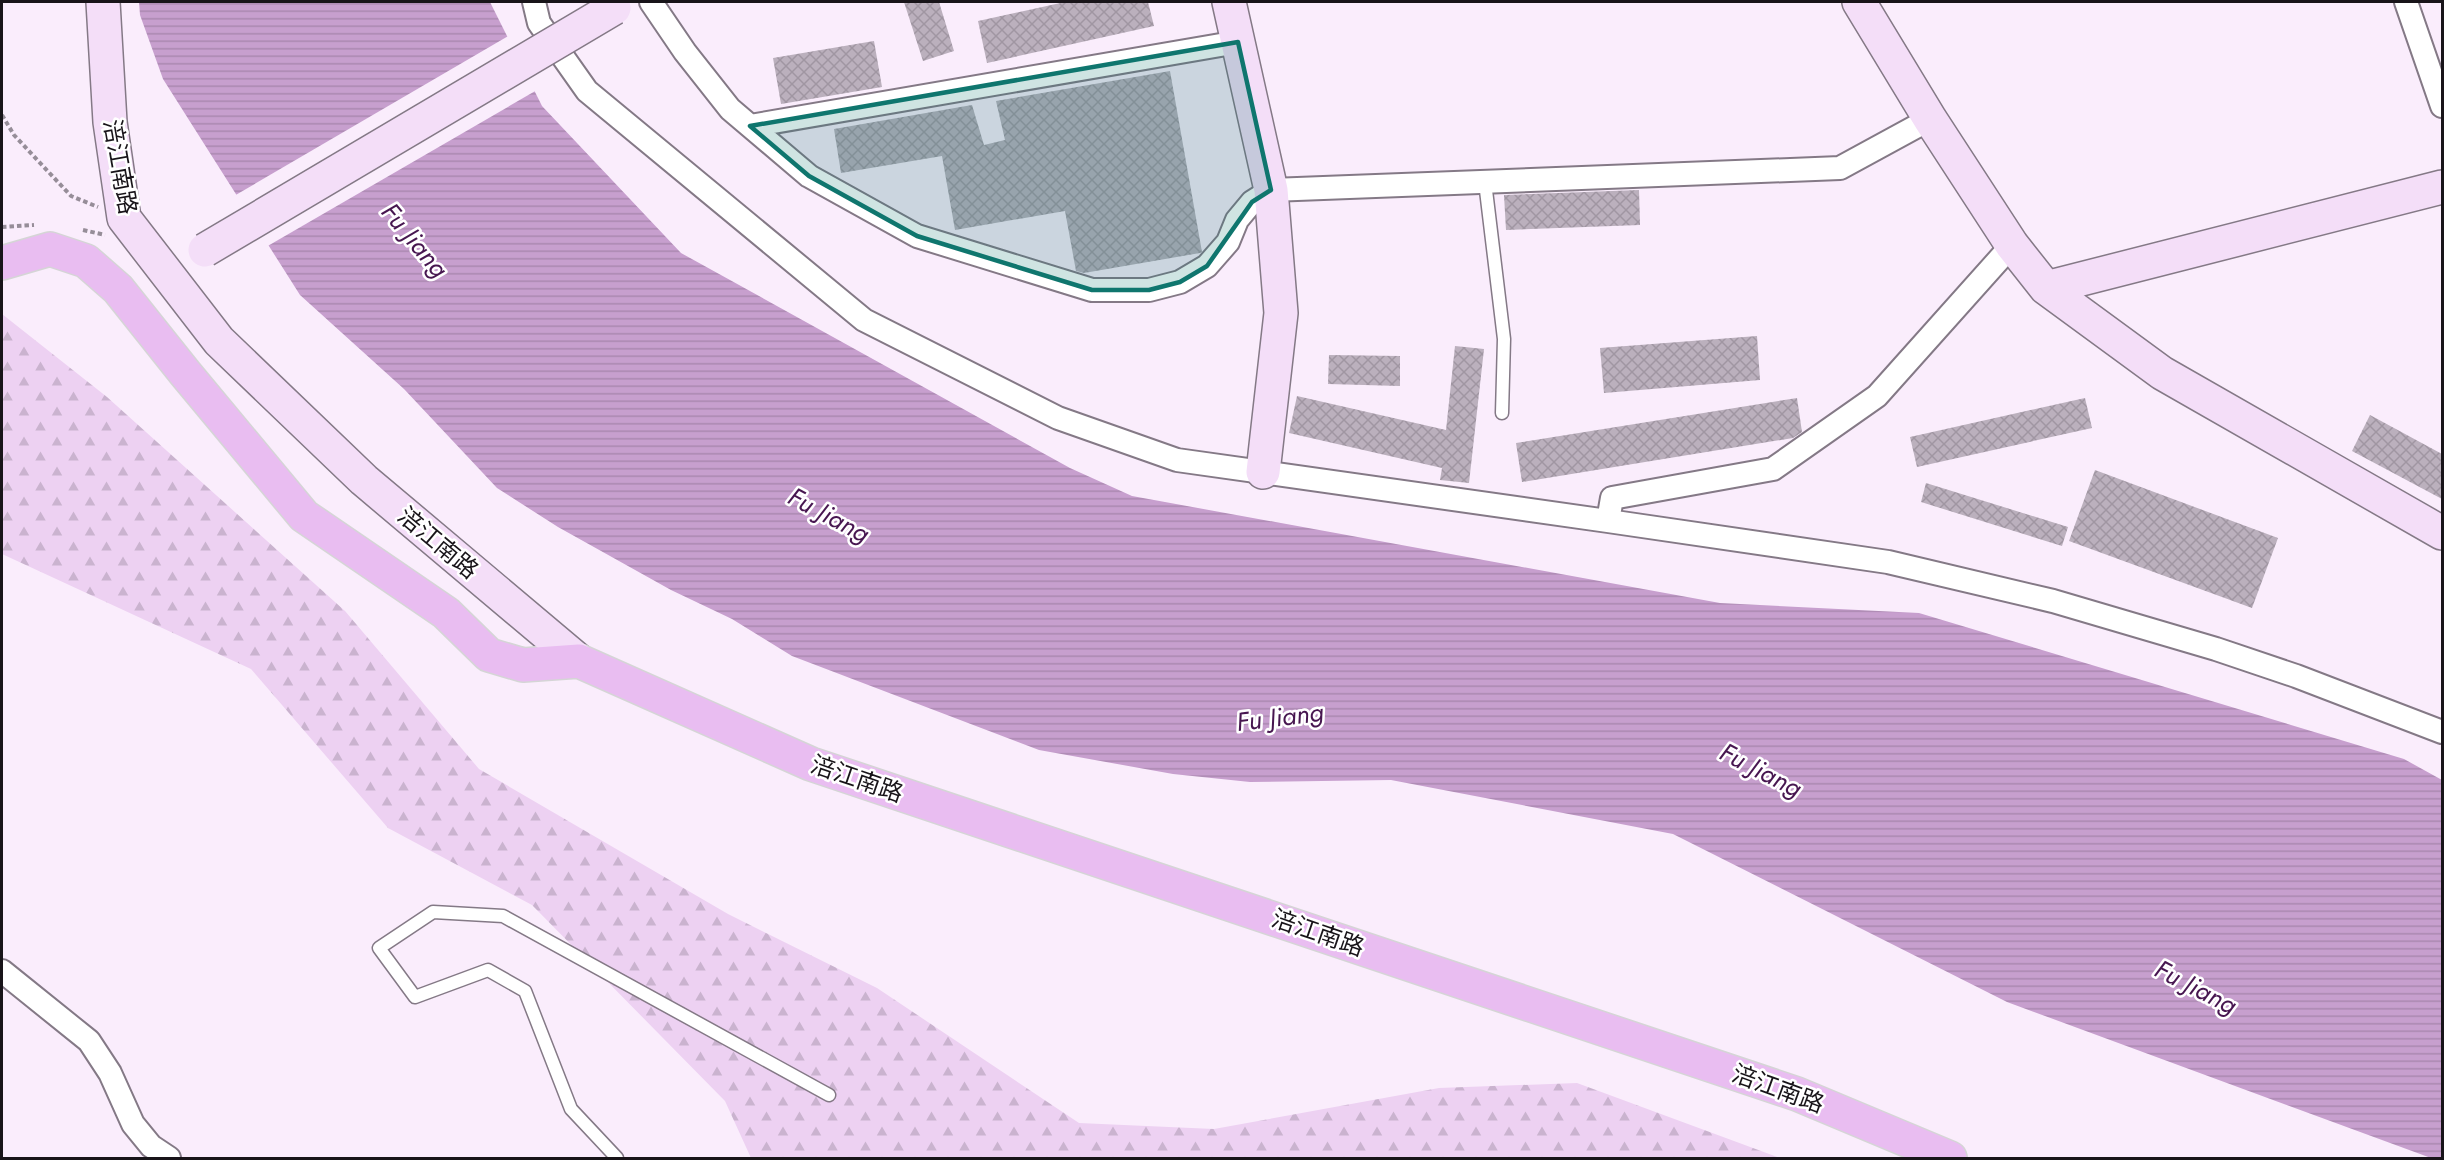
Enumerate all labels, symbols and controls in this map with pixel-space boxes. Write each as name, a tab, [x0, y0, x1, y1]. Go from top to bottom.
street label: 涪江南路	[95, 117, 146, 217]
water label: Fu Jiang	[372, 194, 458, 286]
water label: Fu Jiang	[781, 478, 877, 552]
street label: 涪江南路	[390, 498, 486, 587]
water label: Fu Jiang	[1234, 693, 1326, 741]
water label: Fu Jiang	[1713, 733, 1809, 807]
street label: 涪江南路	[806, 746, 908, 811]
street label: 涪江南路	[1267, 900, 1369, 965]
water label: Fu Jiang	[2148, 950, 2244, 1024]
street label: 涪江南路	[1727, 1056, 1829, 1121]

